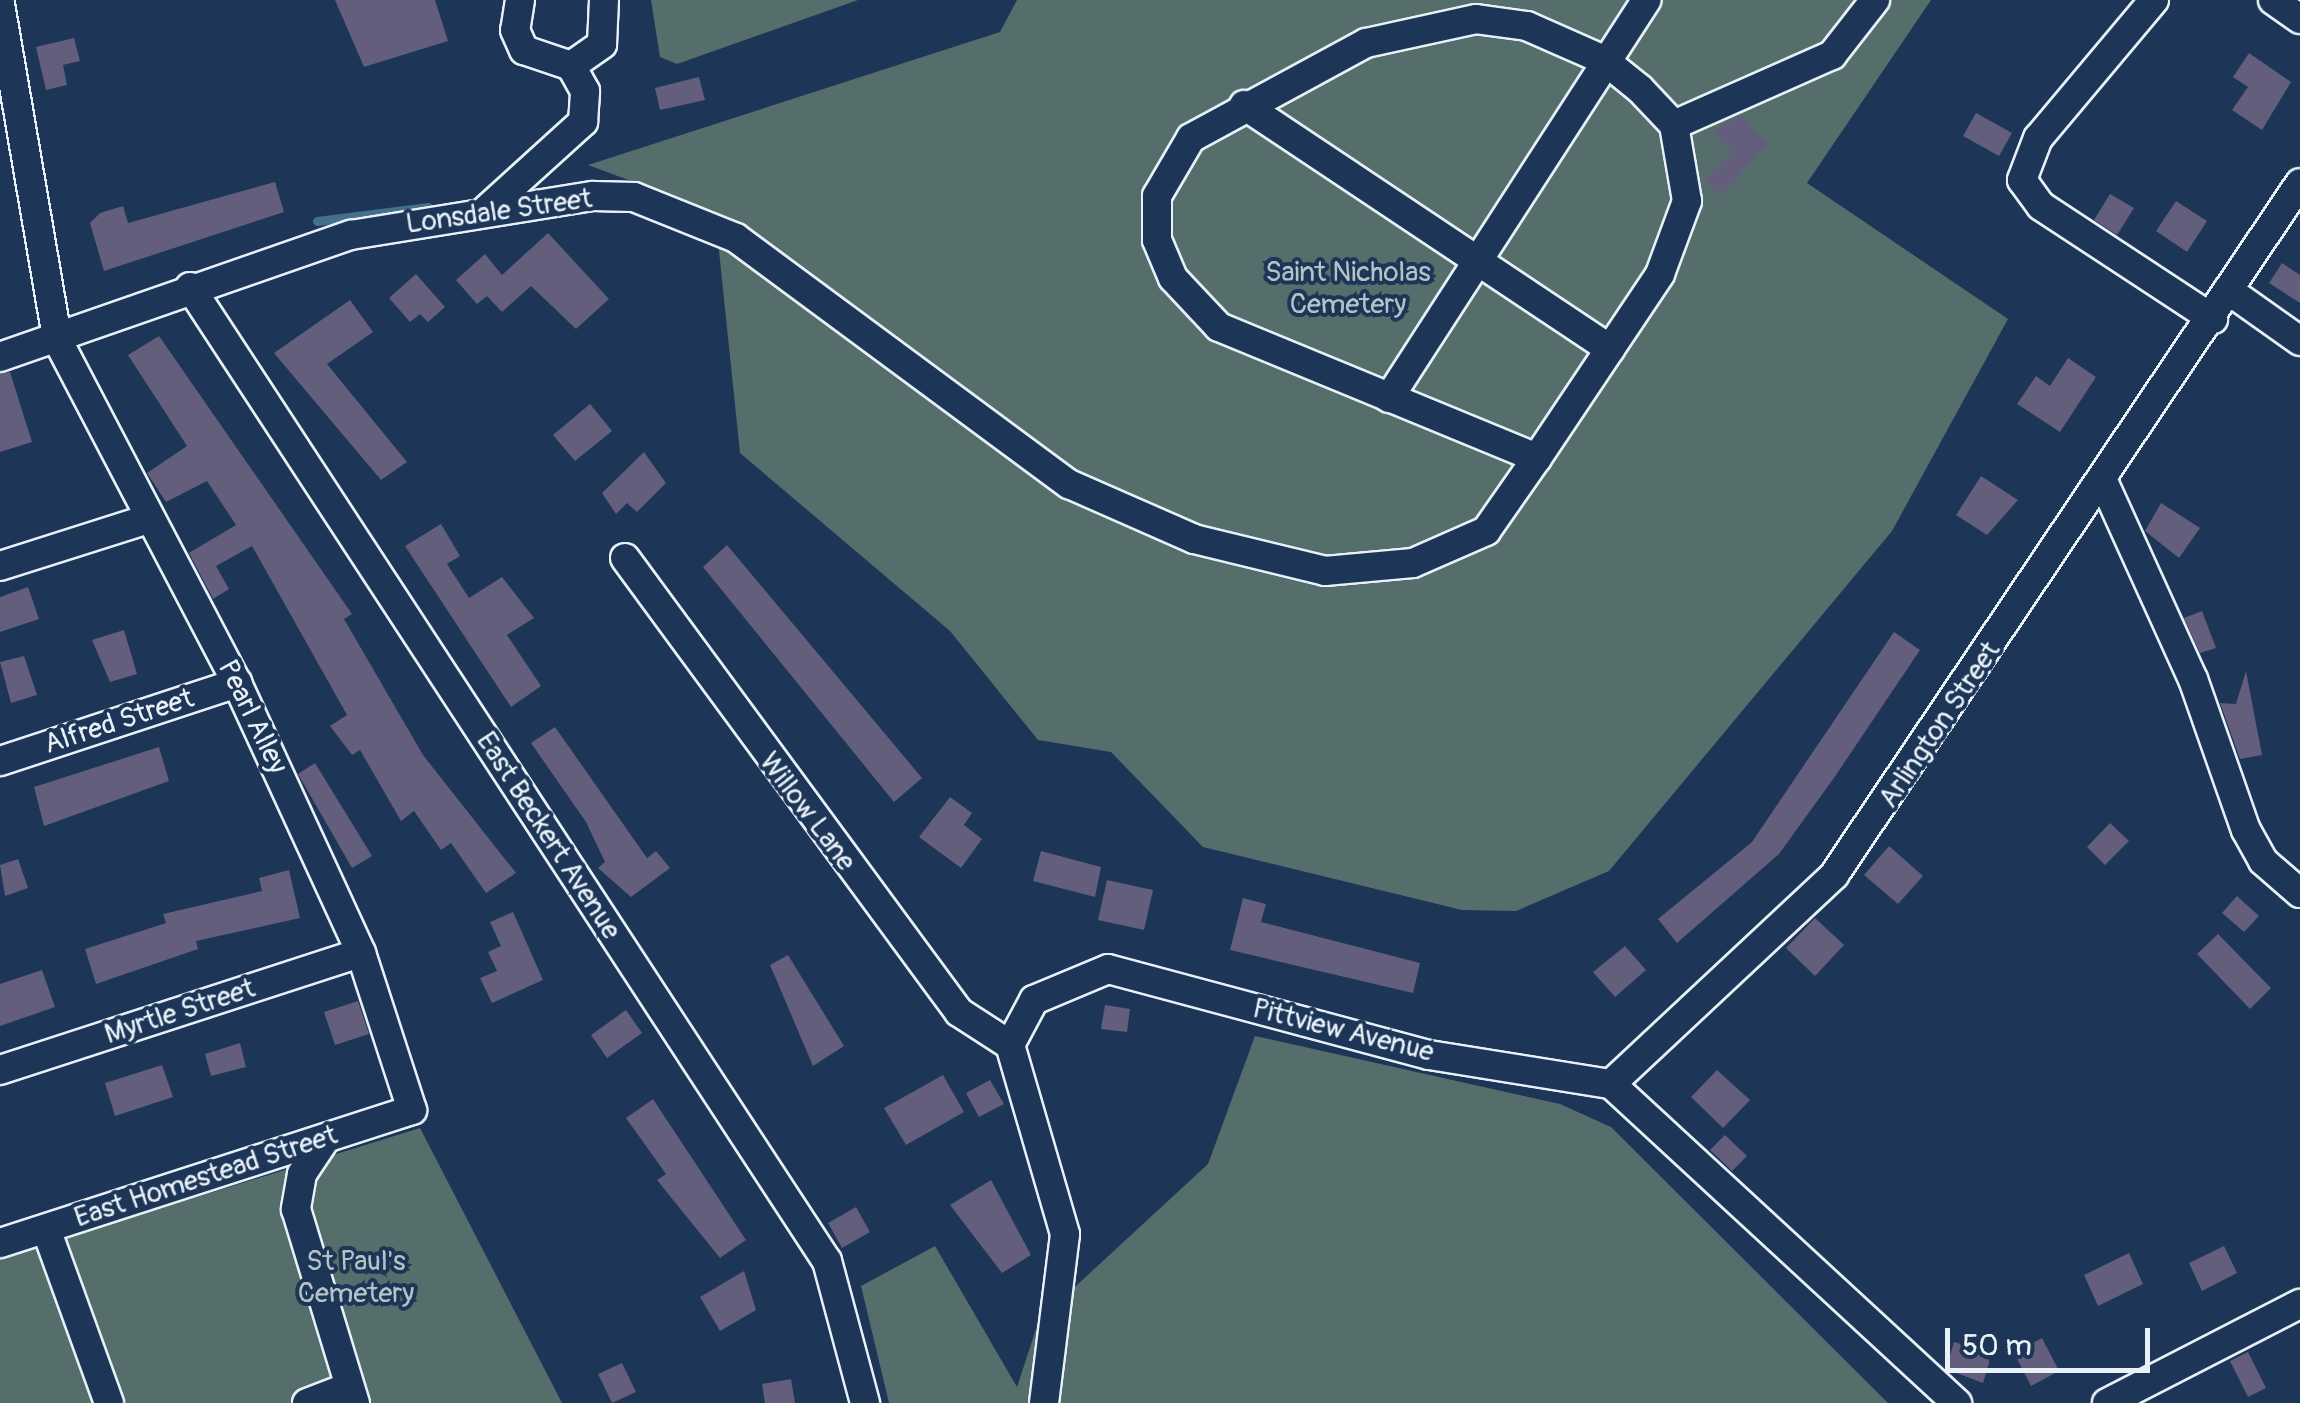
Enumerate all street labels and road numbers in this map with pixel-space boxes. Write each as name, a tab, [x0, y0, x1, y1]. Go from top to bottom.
street label: Lonsdale Street	[404, 182, 594, 242]
street label: Arlington Street	[1872, 635, 2008, 815]
street label: Pearl Alley	[210, 655, 294, 779]
street label: Alfred Street	[40, 682, 198, 762]
street label: East Beckert Avenue	[468, 726, 628, 946]
street label: Willow Lane	[752, 746, 862, 878]
street label: Myrtle Street	[101, 972, 259, 1052]
street label: Pittview Avenue	[1249, 992, 1437, 1070]
street label: East Homestead Street	[70, 1119, 342, 1235]

